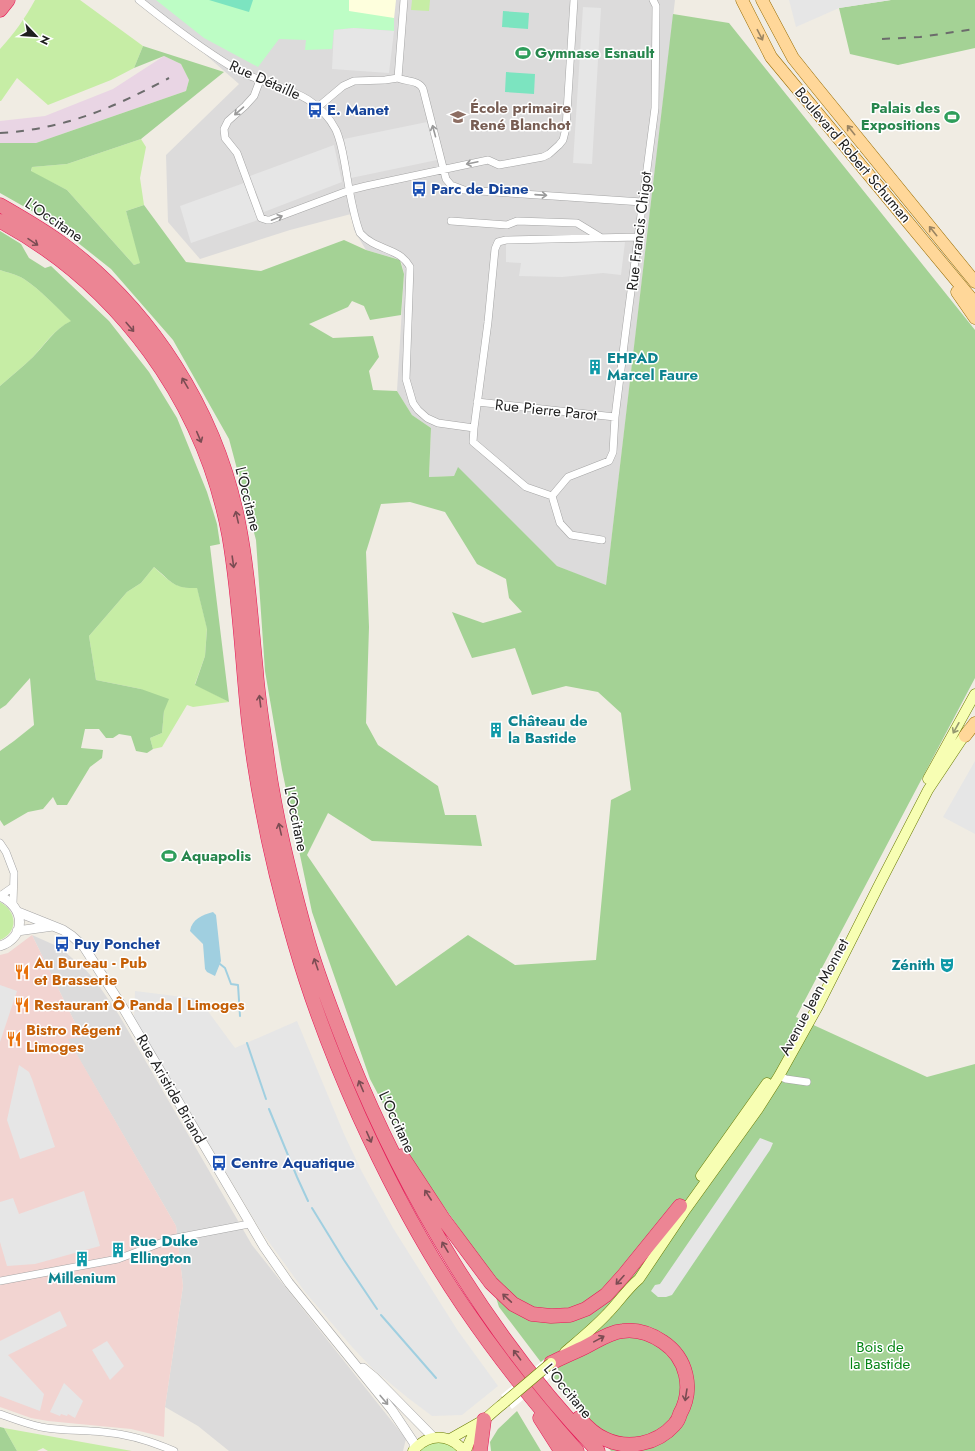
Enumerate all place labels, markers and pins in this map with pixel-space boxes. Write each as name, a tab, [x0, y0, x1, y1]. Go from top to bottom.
place label: Gymnase Esnault	[535, 42, 654, 64]
sports icon: Gymnase Esnault	[514, 44, 532, 62]
place label: École primaire René Blanchot	[470, 97, 571, 136]
place label: Palais des Expositions	[861, 97, 940, 136]
place label: E. Manet	[327, 99, 389, 121]
bus stop icon: E. Manet	[306, 101, 324, 119]
school or university icon: École primaire René Blanchot	[449, 108, 467, 126]
sports icon: Palais des Expositions	[943, 108, 961, 126]
place label: Parc de Diane	[431, 178, 529, 200]
bus stop icon: Parc de Diane	[410, 180, 428, 198]
place label: EHPAD Marcel Faure	[607, 347, 698, 386]
building icon: EHPAD Marcel Faure	[586, 358, 604, 376]
place label: Château de la Bastide	[508, 710, 588, 749]
building icon: Château de la Bastide	[487, 721, 505, 739]
place label: Aquapolis	[180, 845, 251, 867]
sports icon: Aquapolis	[160, 847, 178, 865]
place label: Puy Ponchet	[74, 933, 160, 955]
bus stop icon: Puy Ponchet	[53, 935, 71, 953]
place label: Au Bureau - Pub et Brasserie	[33, 952, 147, 991]
place label: Zénith	[891, 954, 935, 976]
theatre icon: Zénith	[938, 956, 956, 974]
restaurant icon: Au Bureau - Pub et Brasserie	[13, 963, 31, 981]
place label: Restaurant Ô Panda | Limoges	[34, 994, 245, 1016]
restaurant icon: Restaurant Ô Panda | Limoges	[13, 996, 31, 1014]
place label: Bistro Régent Limoges	[26, 1019, 121, 1058]
restaurant icon: Bistro Régent Limoges	[5, 1030, 23, 1048]
place label: Centre Aquatique	[231, 1152, 355, 1174]
bus stop icon: Centre Aquatique	[210, 1154, 228, 1172]
place label: Rue Duke Ellington	[130, 1230, 198, 1269]
building icon: Rue Duke Ellington	[109, 1241, 127, 1259]
building icon: Millenium	[73, 1250, 91, 1268]
place label: Millenium	[48, 1267, 116, 1289]

